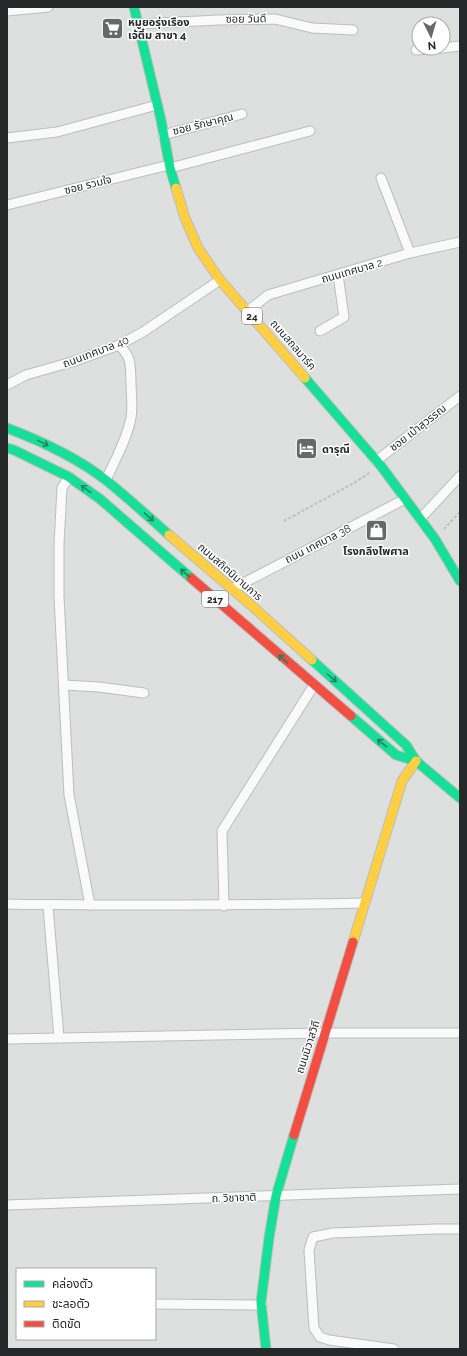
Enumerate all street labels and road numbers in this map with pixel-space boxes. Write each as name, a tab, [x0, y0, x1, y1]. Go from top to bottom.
street label: ซอย วันดี	[226, 12, 266, 26]
street label: ซอย รักษาคุณ	[171, 110, 235, 138]
street label: ซอย รวมใจ	[63, 173, 113, 197]
street label: ถนนเทศบาล 2	[320, 256, 384, 286]
road number: 24	[242, 308, 262, 324]
street label: ถนนสถลมาร์ค	[268, 317, 318, 373]
street label: ถนนเทศบาล 40	[61, 333, 131, 371]
street label: ซอย เบ้าสุวรรณ	[387, 402, 449, 454]
street label: ถนน เทศบาล 38	[283, 522, 353, 566]
street label: ถนนสถิตนิมานการ	[195, 540, 265, 604]
road number: 217	[202, 591, 228, 607]
street label: ถนนนิวาสวิถี	[293, 1019, 323, 1075]
street label: ถ. วิชาชาติ	[211, 1191, 257, 1205]

